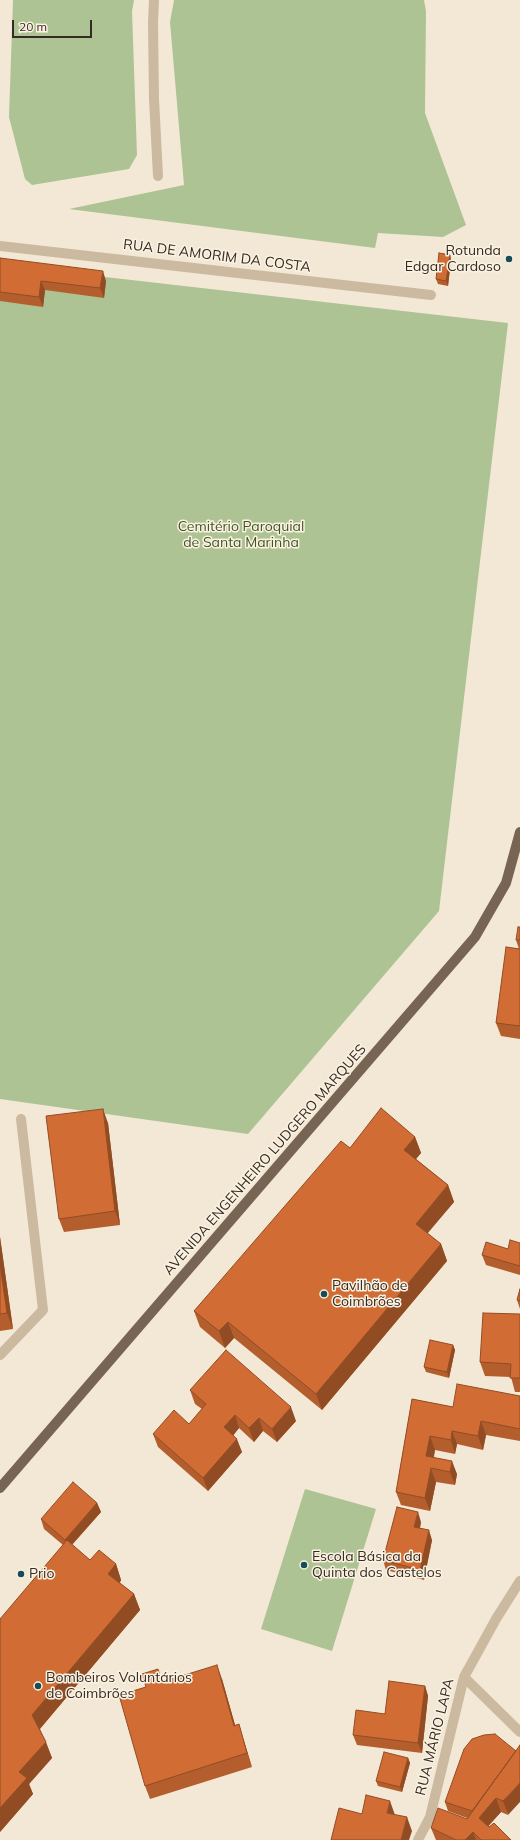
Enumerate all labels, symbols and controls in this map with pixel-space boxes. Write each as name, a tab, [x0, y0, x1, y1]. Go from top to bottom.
scale bar	[14, 12, 94, 38]
text: 20 m	[19, 19, 47, 34]
street label: RUA DE AMORIM DA COSTA	[122, 236, 312, 276]
place label: Rotunda Edgar Cardoso	[405, 243, 501, 276]
marker: Rotunda Edgar Cardoso	[504, 254, 514, 264]
park label: Cemitério Paroquial de Santa Marinha	[178, 519, 304, 552]
street label: AVENIDA ENGENHEIRO LUDGERO MARQUES	[160, 1041, 370, 1279]
place label: Pavilhão de Coimbrões	[332, 1278, 407, 1310]
marker: Pavilhão de Coimbrões	[319, 1289, 329, 1299]
place label: Escola Básica da Quinta dos Castelos	[312, 1549, 442, 1582]
marker: Escola Básica da Quinta dos Castelos	[299, 1560, 309, 1570]
place label: Prio	[29, 1566, 54, 1582]
marker: Prio	[16, 1569, 26, 1579]
place label: Bombeiros Voluntários de Coimbrões	[46, 1670, 192, 1702]
street label: RUA MÁRIO LAPA	[412, 1677, 458, 1797]
marker: Bombeiros Voluntários de Coimbrões	[33, 1681, 43, 1691]

